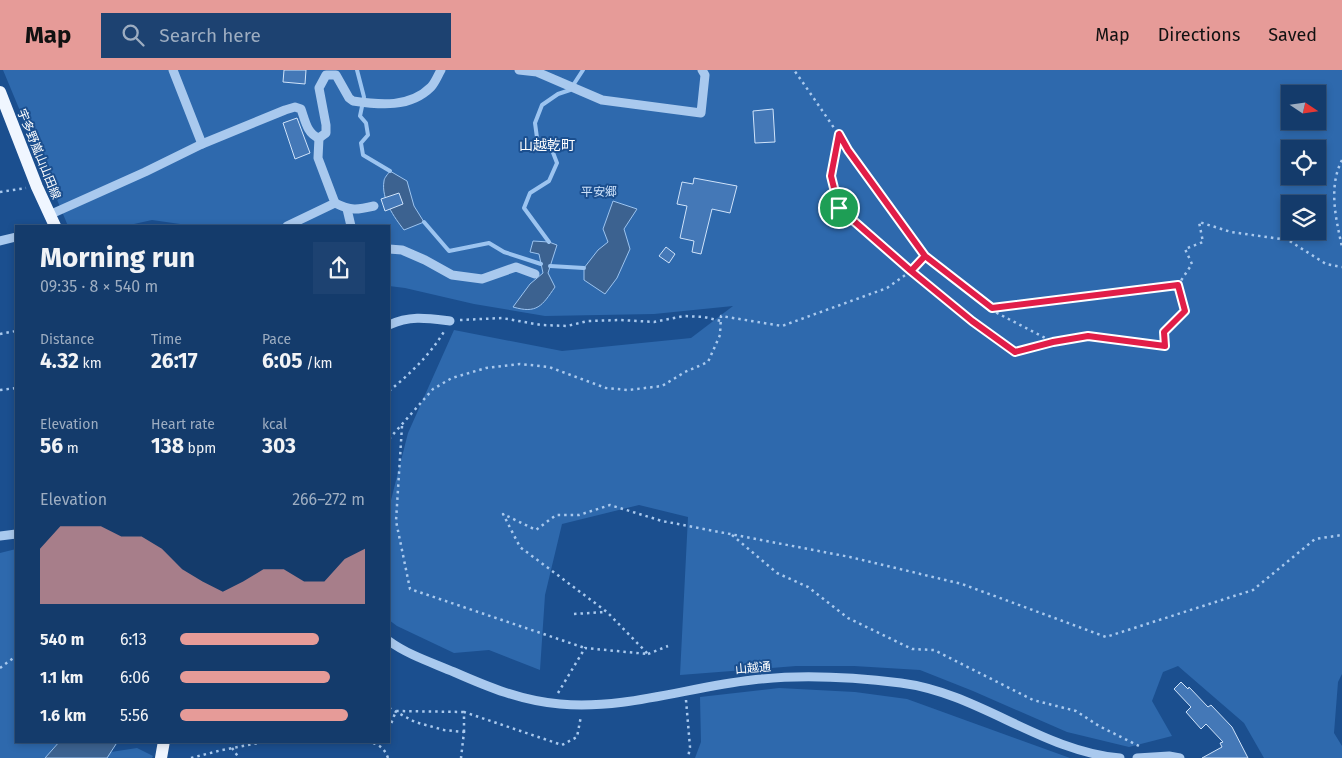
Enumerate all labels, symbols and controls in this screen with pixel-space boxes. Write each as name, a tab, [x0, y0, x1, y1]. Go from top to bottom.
search box	[101, 13, 451, 58]
text: Map	[25, 21, 71, 49]
icon: search	[119, 21, 147, 49]
text: Search here	[159, 24, 261, 47]
text: Map	[1095, 24, 1130, 46]
text: Directions	[1158, 24, 1240, 46]
text: Saved	[1268, 24, 1317, 46]
north arrow	[1281, 85, 1326, 130]
map controls	[1281, 85, 1326, 240]
street label: 宇多野嵐山山田線	[15, 107, 63, 201]
district label: 山越乾町	[519, 137, 575, 154]
button: locate	[1281, 140, 1326, 185]
park label: 平安郷	[581, 185, 617, 199]
pin	[818, 187, 860, 229]
icon: arrive	[825, 194, 853, 222]
button: layers	[1281, 195, 1326, 240]
text: Morning run	[40, 241, 195, 274]
button: share	[313, 242, 365, 294]
text: 09:35 · 8 × 540 m	[40, 277, 158, 296]
text: Distance	[40, 331, 94, 348]
text: Time	[151, 331, 182, 348]
text: Pace	[262, 331, 291, 348]
text: 4.32	[40, 348, 79, 374]
text: 26:17	[151, 348, 198, 374]
text: 6:05	[262, 348, 302, 374]
text: km	[79, 355, 102, 372]
text: /km	[302, 355, 333, 372]
text: Elevation	[40, 416, 99, 433]
text: Heart rate	[151, 416, 215, 433]
text: kcal	[262, 416, 287, 433]
text: 56	[40, 433, 63, 459]
text: 138	[151, 433, 184, 459]
text: 303	[262, 433, 296, 459]
text: m	[63, 440, 79, 457]
text: bpm	[184, 440, 216, 457]
text: Elevation	[40, 490, 107, 509]
text: 266–272 m	[292, 490, 365, 509]
text: 540 m	[40, 630, 84, 649]
text: 6:13	[120, 630, 147, 649]
street label: 山越通	[734, 659, 772, 677]
text: 1.1 km	[40, 668, 83, 687]
text: 6:06	[120, 668, 150, 687]
text: 1.6 km	[40, 706, 86, 725]
text: 5:56	[120, 706, 148, 725]

